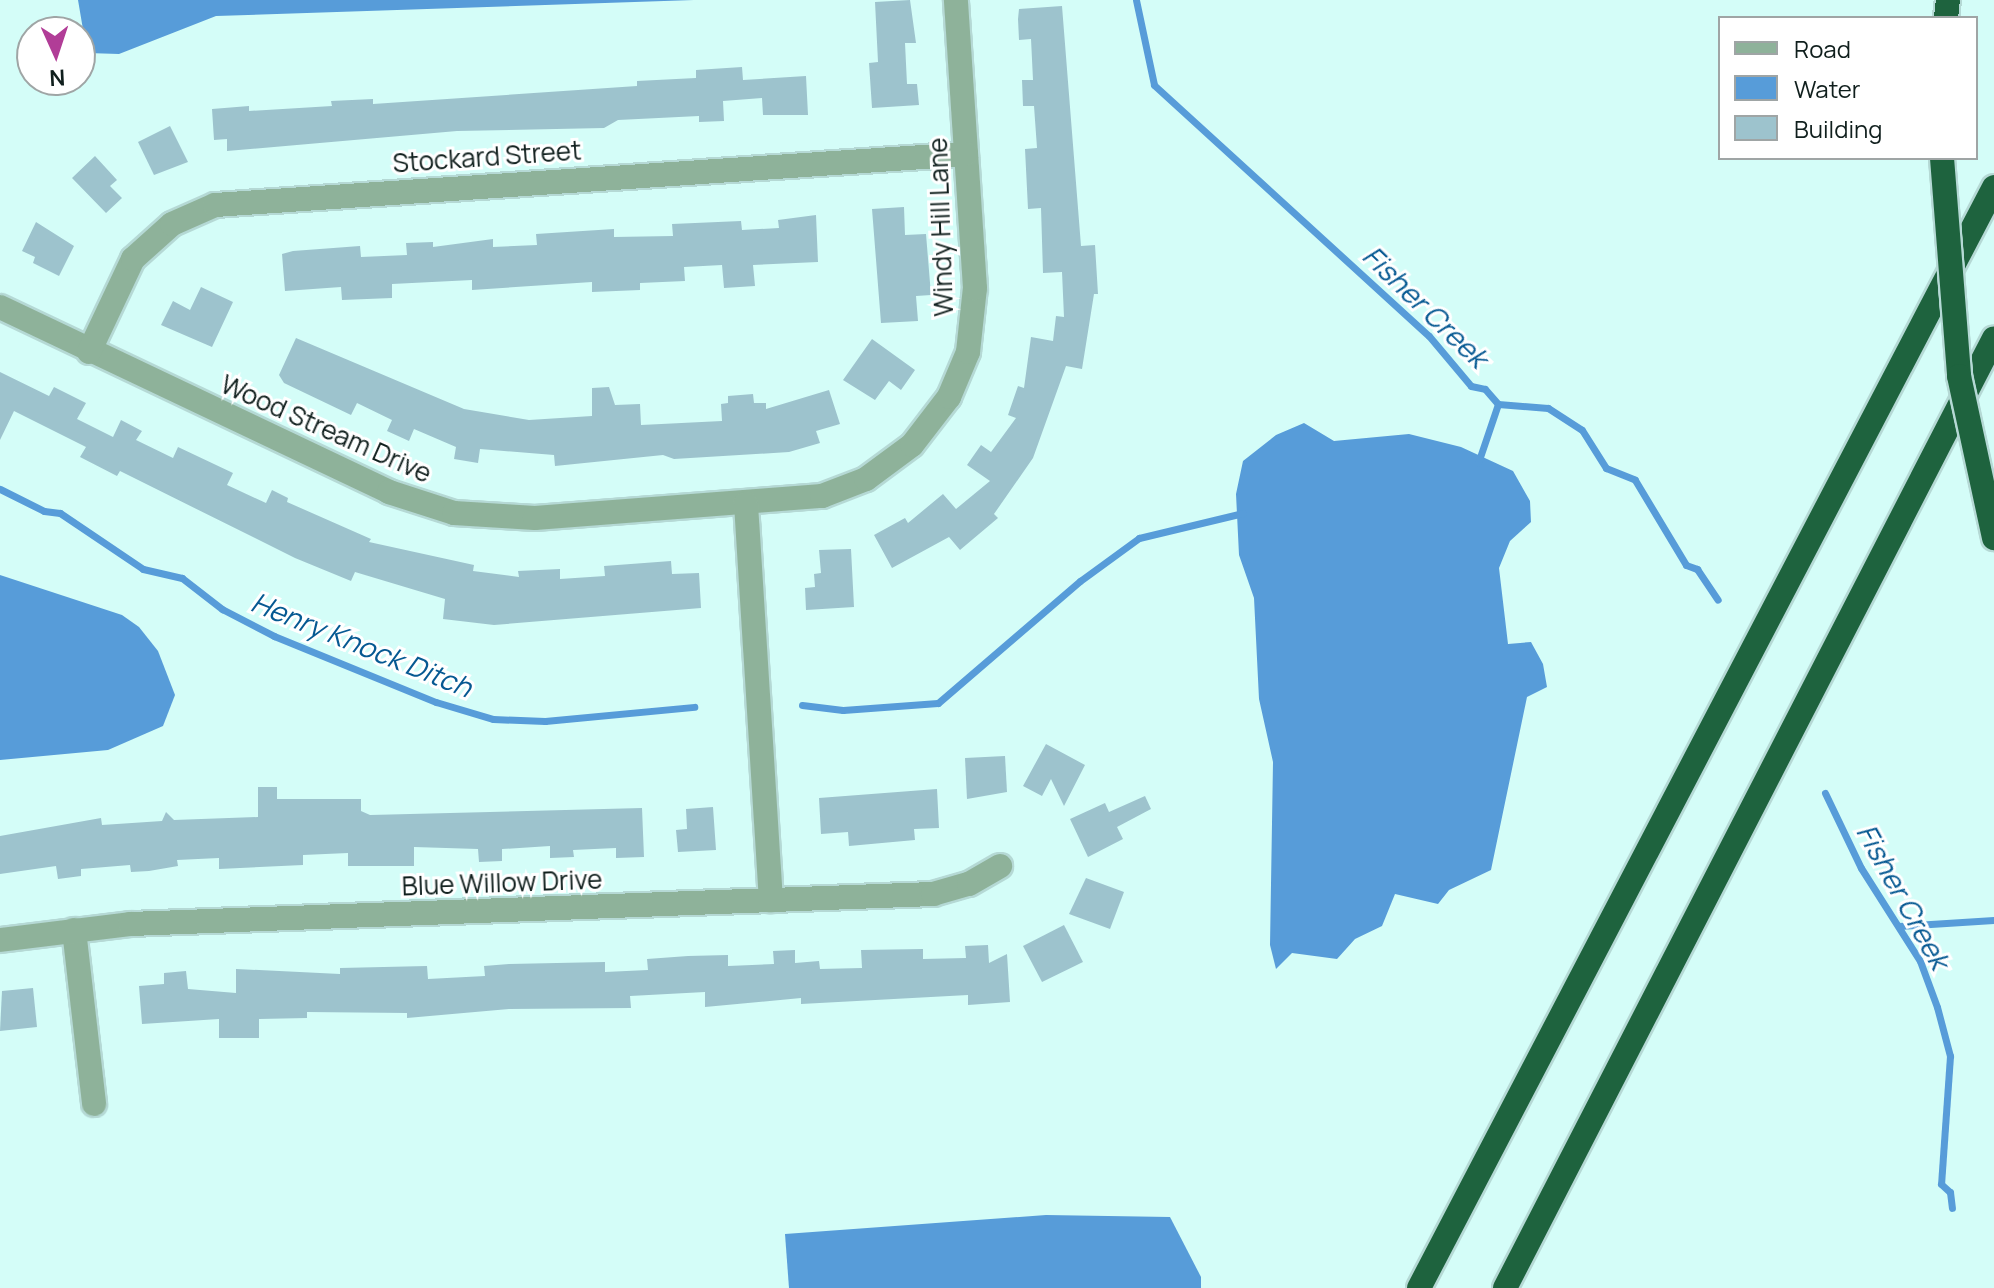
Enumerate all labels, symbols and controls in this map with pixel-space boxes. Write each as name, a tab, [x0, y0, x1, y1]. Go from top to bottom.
north arrow	[16, 16, 96, 96]
legend	[1718, 16, 1978, 160]
text: Road	[1794, 32, 1851, 65]
text: N	[48, 63, 66, 93]
text: Water	[1794, 72, 1861, 105]
text: Building	[1794, 112, 1882, 145]
street label: Stockard Street	[392, 135, 582, 179]
street label: Windy Hill Lane	[922, 137, 960, 317]
water label: Fisher Creek	[1357, 238, 1495, 374]
street label: Wood Stream Drive	[216, 369, 436, 489]
water label: Henry Knock Ditch	[247, 584, 477, 704]
water label: Fisher Creek	[1850, 818, 1958, 974]
street label: Blue Willow Drive	[401, 864, 603, 902]

